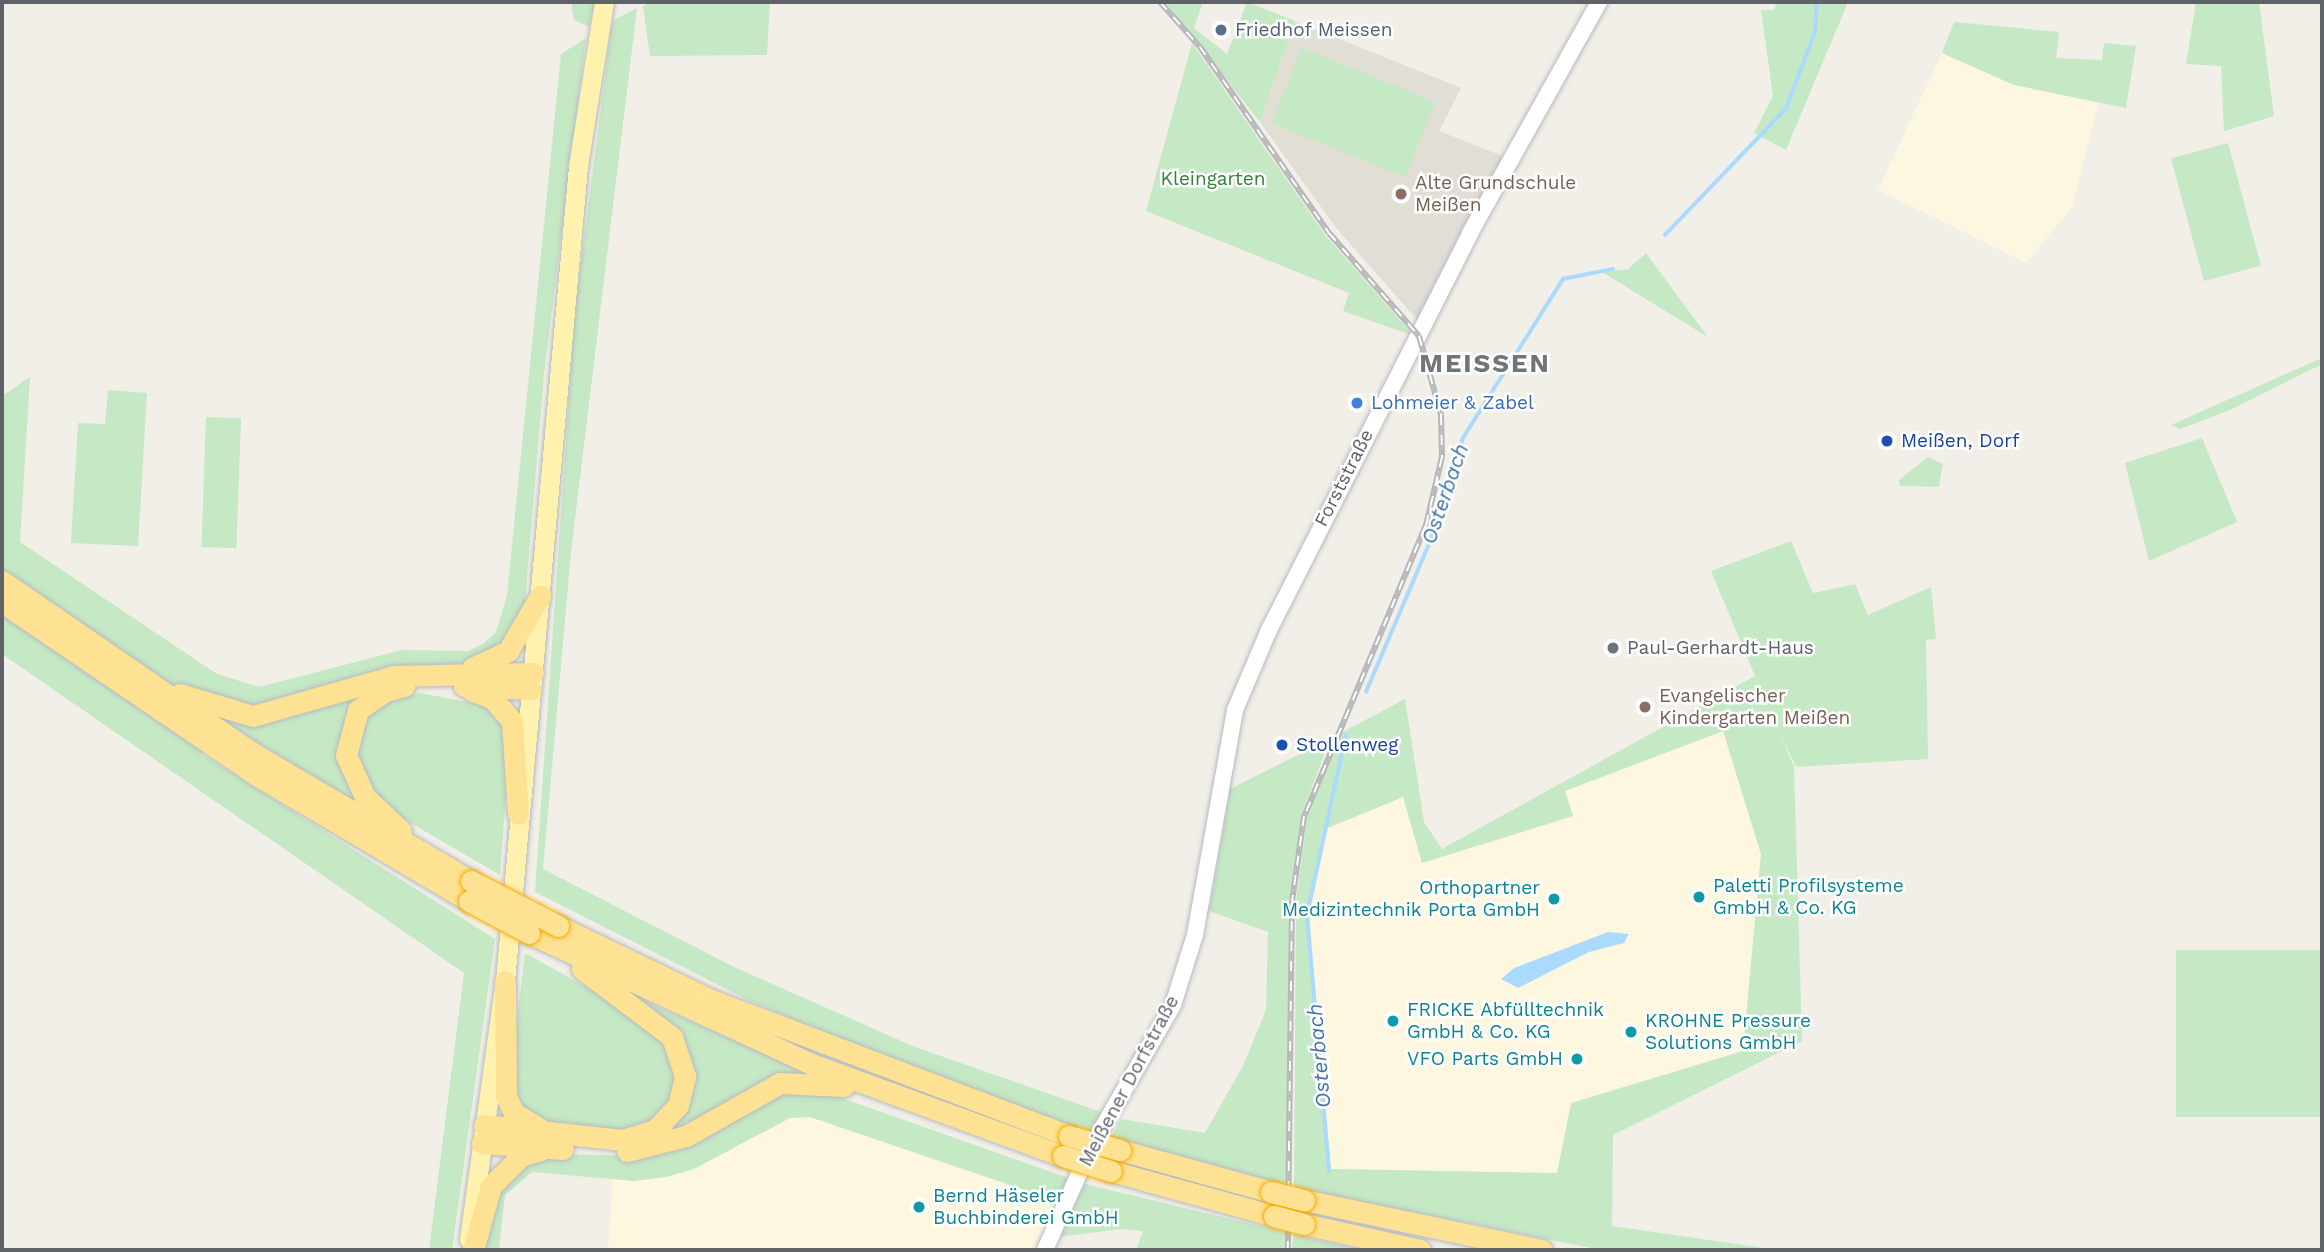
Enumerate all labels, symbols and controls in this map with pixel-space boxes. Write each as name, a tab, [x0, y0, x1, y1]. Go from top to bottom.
place label: Friedhof Meissen	[1235, 19, 1393, 41]
marker: Friedhof Meissen	[1213, 22, 1229, 38]
park label: Kleingarten	[1161, 168, 1265, 190]
place label: Alte Grundschule Meißen	[1415, 172, 1576, 216]
marker: Alte Grundschule Meißen	[1393, 186, 1409, 202]
district label: MEISSEN	[1420, 348, 1550, 380]
place label: Lohmeier & Zabel	[1371, 392, 1534, 414]
marker: Lohmeier & Zabel	[1349, 395, 1365, 411]
street label: Forststraße	[1310, 426, 1378, 530]
place label: Meißen, Dorf	[1901, 430, 2019, 452]
marker: Meißen, Dorf	[1879, 433, 1895, 449]
water label: Osterbach	[1416, 440, 1474, 548]
place label: Paul-Gerhardt-Haus	[1627, 637, 1814, 659]
marker: Paul-Gerhardt-Haus	[1605, 640, 1621, 656]
place label: Evangelischer Kindergarten Meißen	[1659, 685, 1850, 729]
marker: Evangelischer Kindergarten Meißen	[1637, 699, 1653, 715]
place label: Stollenweg	[1296, 734, 1398, 756]
marker: Stollenweg	[1274, 737, 1290, 753]
place label: Paletti Profilsysteme GmbH & Co. KG	[1713, 875, 1904, 919]
place label: Orthopartner Medizintechnik Porta GmbH	[1281, 877, 1540, 921]
marker: Paletti Profilsysteme GmbH & Co. KG	[1691, 889, 1707, 905]
marker: Orthopartner Medizintechnik Porta GmbH	[1546, 891, 1562, 907]
street label: Meißener Dorfstraße	[1074, 991, 1184, 1171]
place label: FRICKE Abfülltechnik GmbH & Co. KG	[1407, 999, 1605, 1043]
water label: Osterbach	[1302, 1003, 1336, 1109]
place label: KROHNE Pressure Solutions GmbH	[1645, 1010, 1811, 1054]
marker: FRICKE Abfülltechnik GmbH & Co. KG	[1385, 1013, 1401, 1029]
marker: KROHNE Pressure Solutions GmbH	[1623, 1024, 1639, 1040]
place label: VFO Parts GmbH	[1407, 1048, 1563, 1070]
marker: VFO Parts GmbH	[1569, 1051, 1585, 1067]
place label: Bernd Häseler Buchbinderei GmbH	[933, 1185, 1119, 1229]
marker: Bernd Häseler Buchbinderei GmbH	[911, 1199, 927, 1215]

